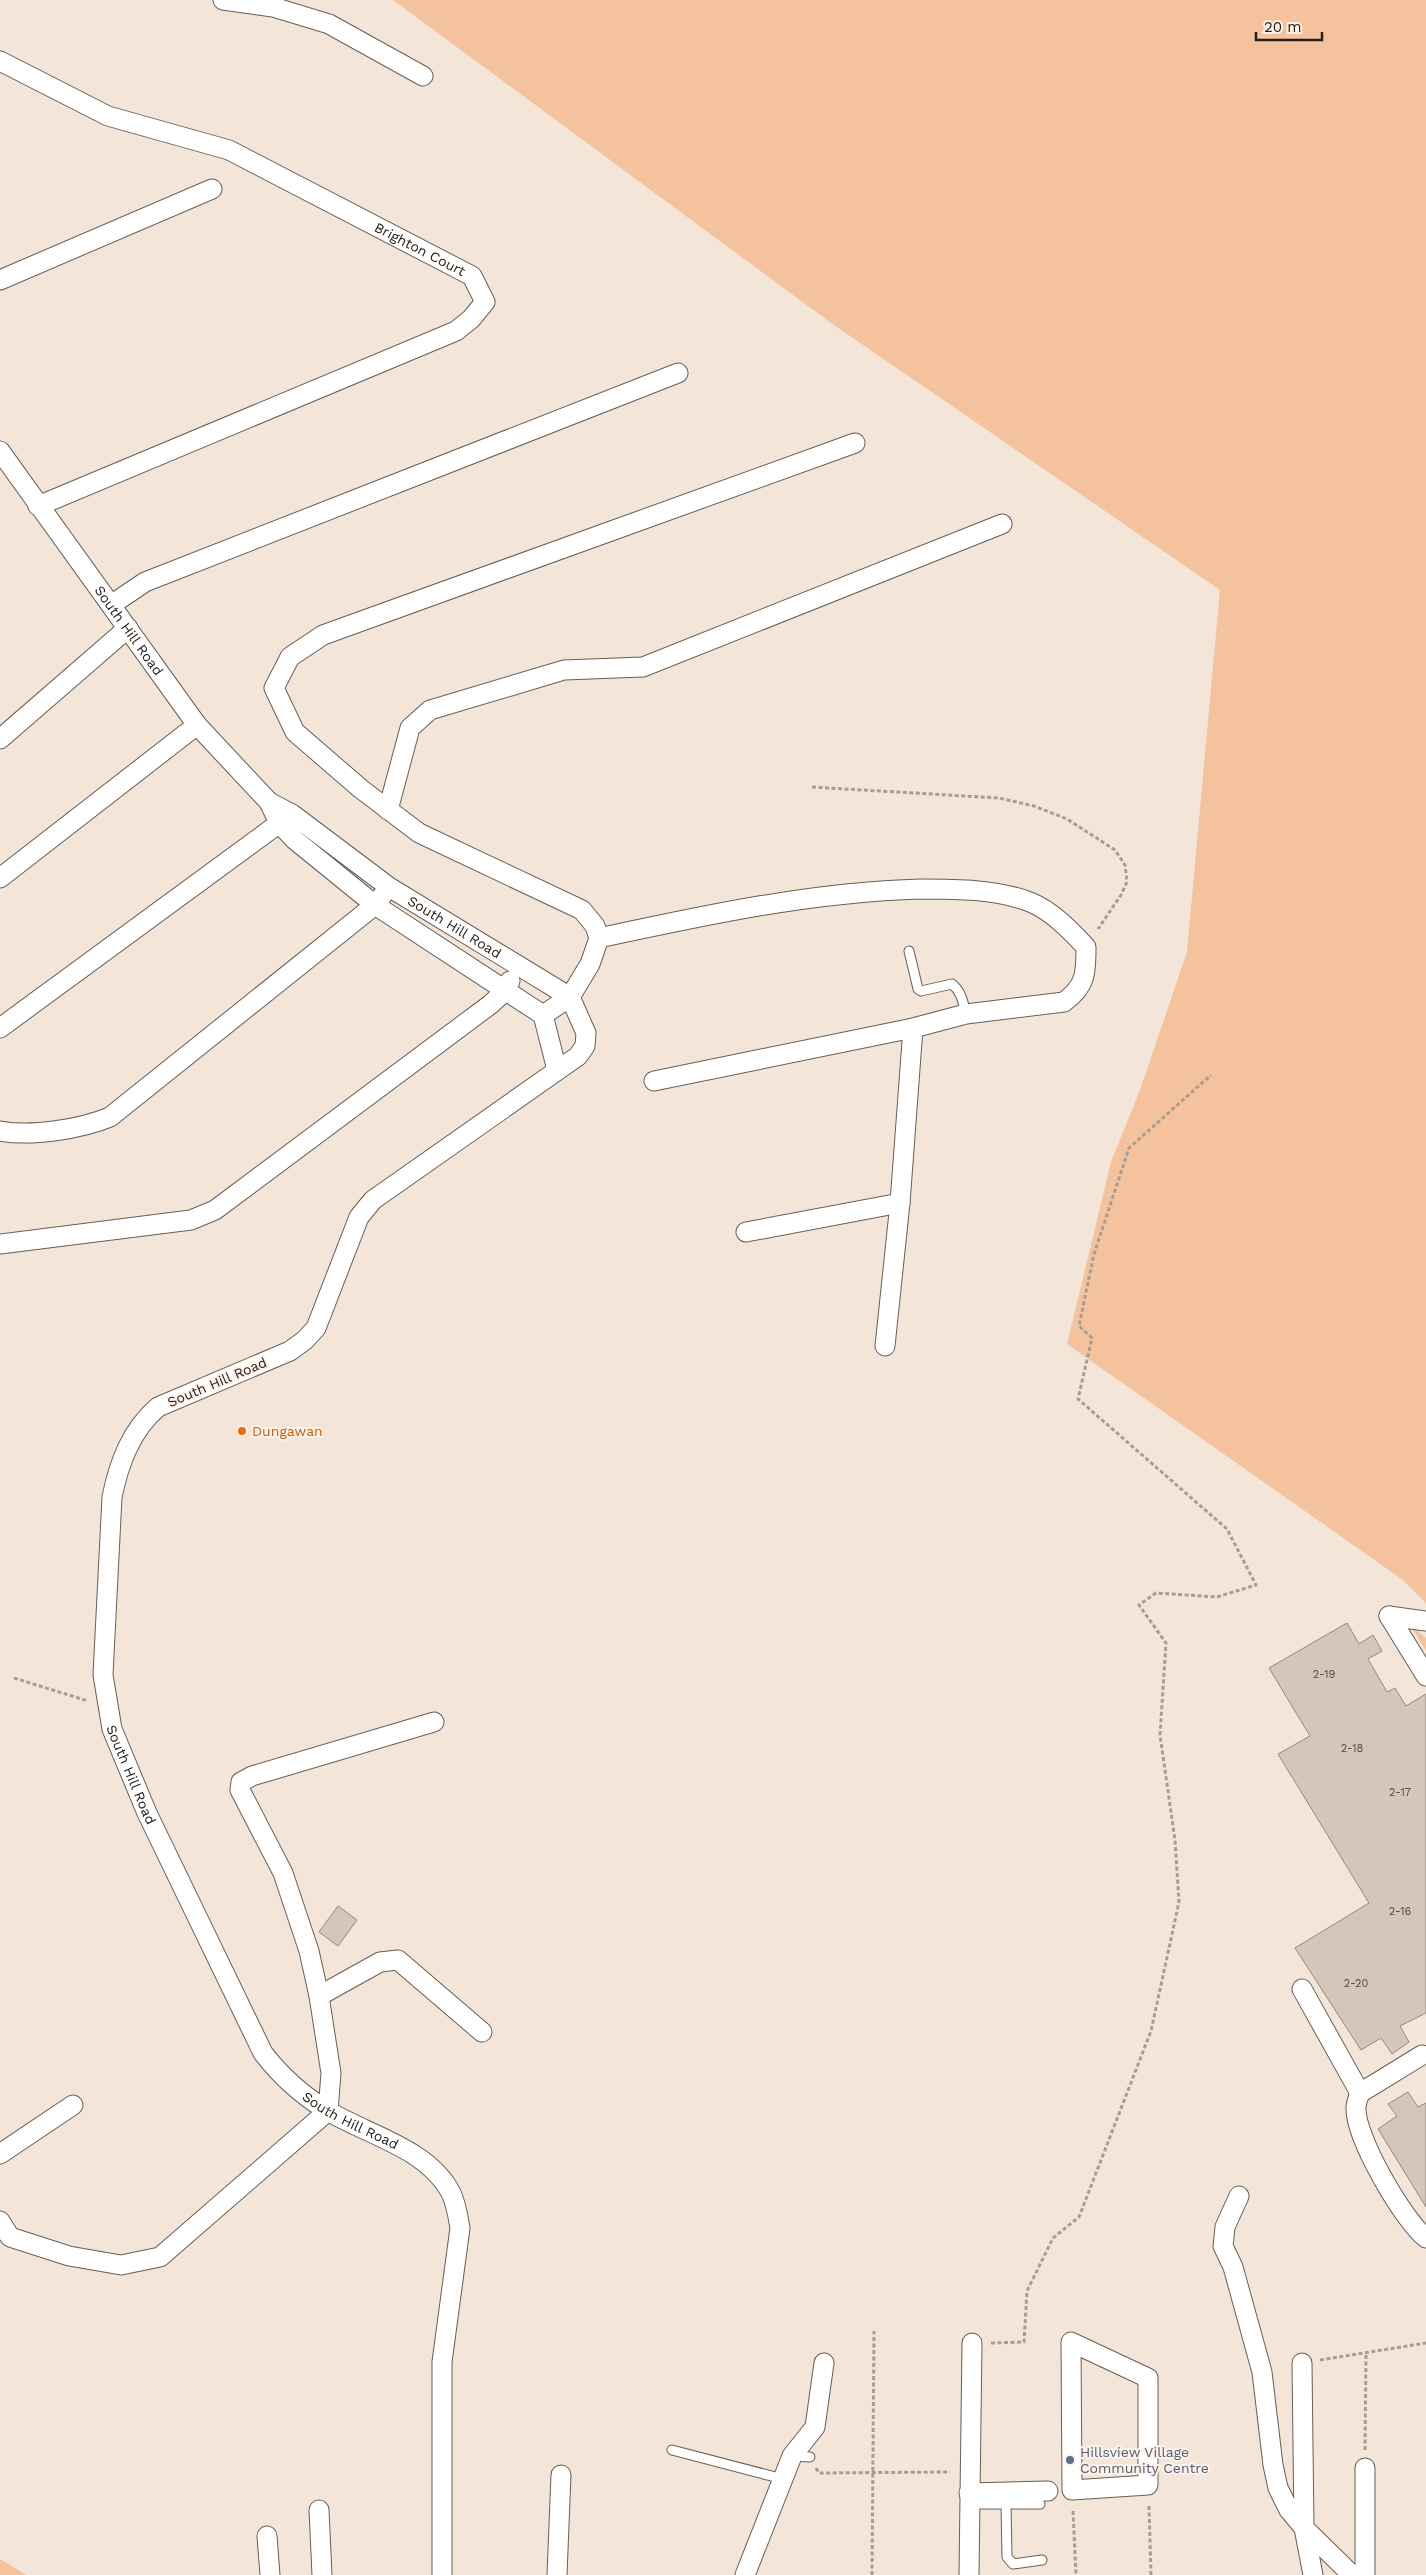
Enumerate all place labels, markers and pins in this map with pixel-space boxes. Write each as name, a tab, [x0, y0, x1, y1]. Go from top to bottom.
place label: Dungawan	[252, 1423, 323, 1439]
marker: Dungawan	[236, 1425, 248, 1437]
place label: Hillsview Village Community Centre	[1080, 2444, 1209, 2476]
marker: Hillsview Village Community Centre	[1064, 2454, 1076, 2466]

